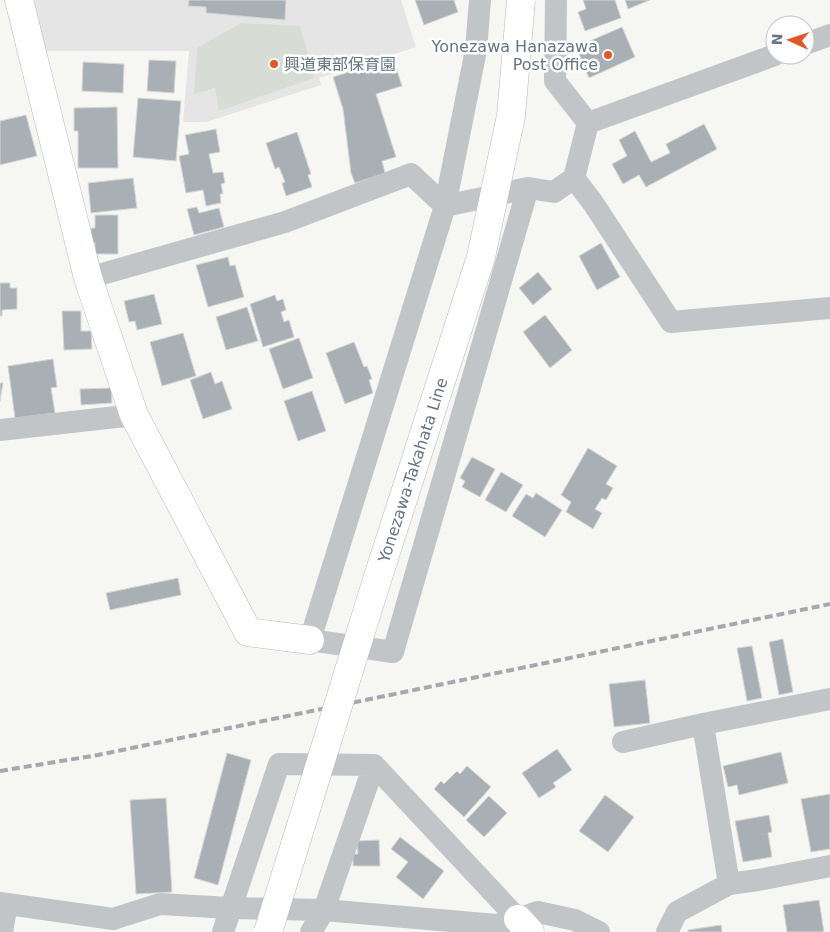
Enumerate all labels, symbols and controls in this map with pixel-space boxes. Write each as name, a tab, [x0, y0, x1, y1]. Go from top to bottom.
north arrow	[765, 15, 815, 65]
text: N	[769, 33, 785, 46]
place label: Yonezawa Hanazawa Post Office	[431, 37, 598, 74]
marker: Yonezawa Hanazawa Post Office	[602, 49, 614, 61]
place label: 興道東部保育園	[284, 55, 396, 74]
marker: 興道東部保育園	[268, 58, 280, 70]
street label: Yonezawa-Takahata Line	[373, 375, 451, 566]

